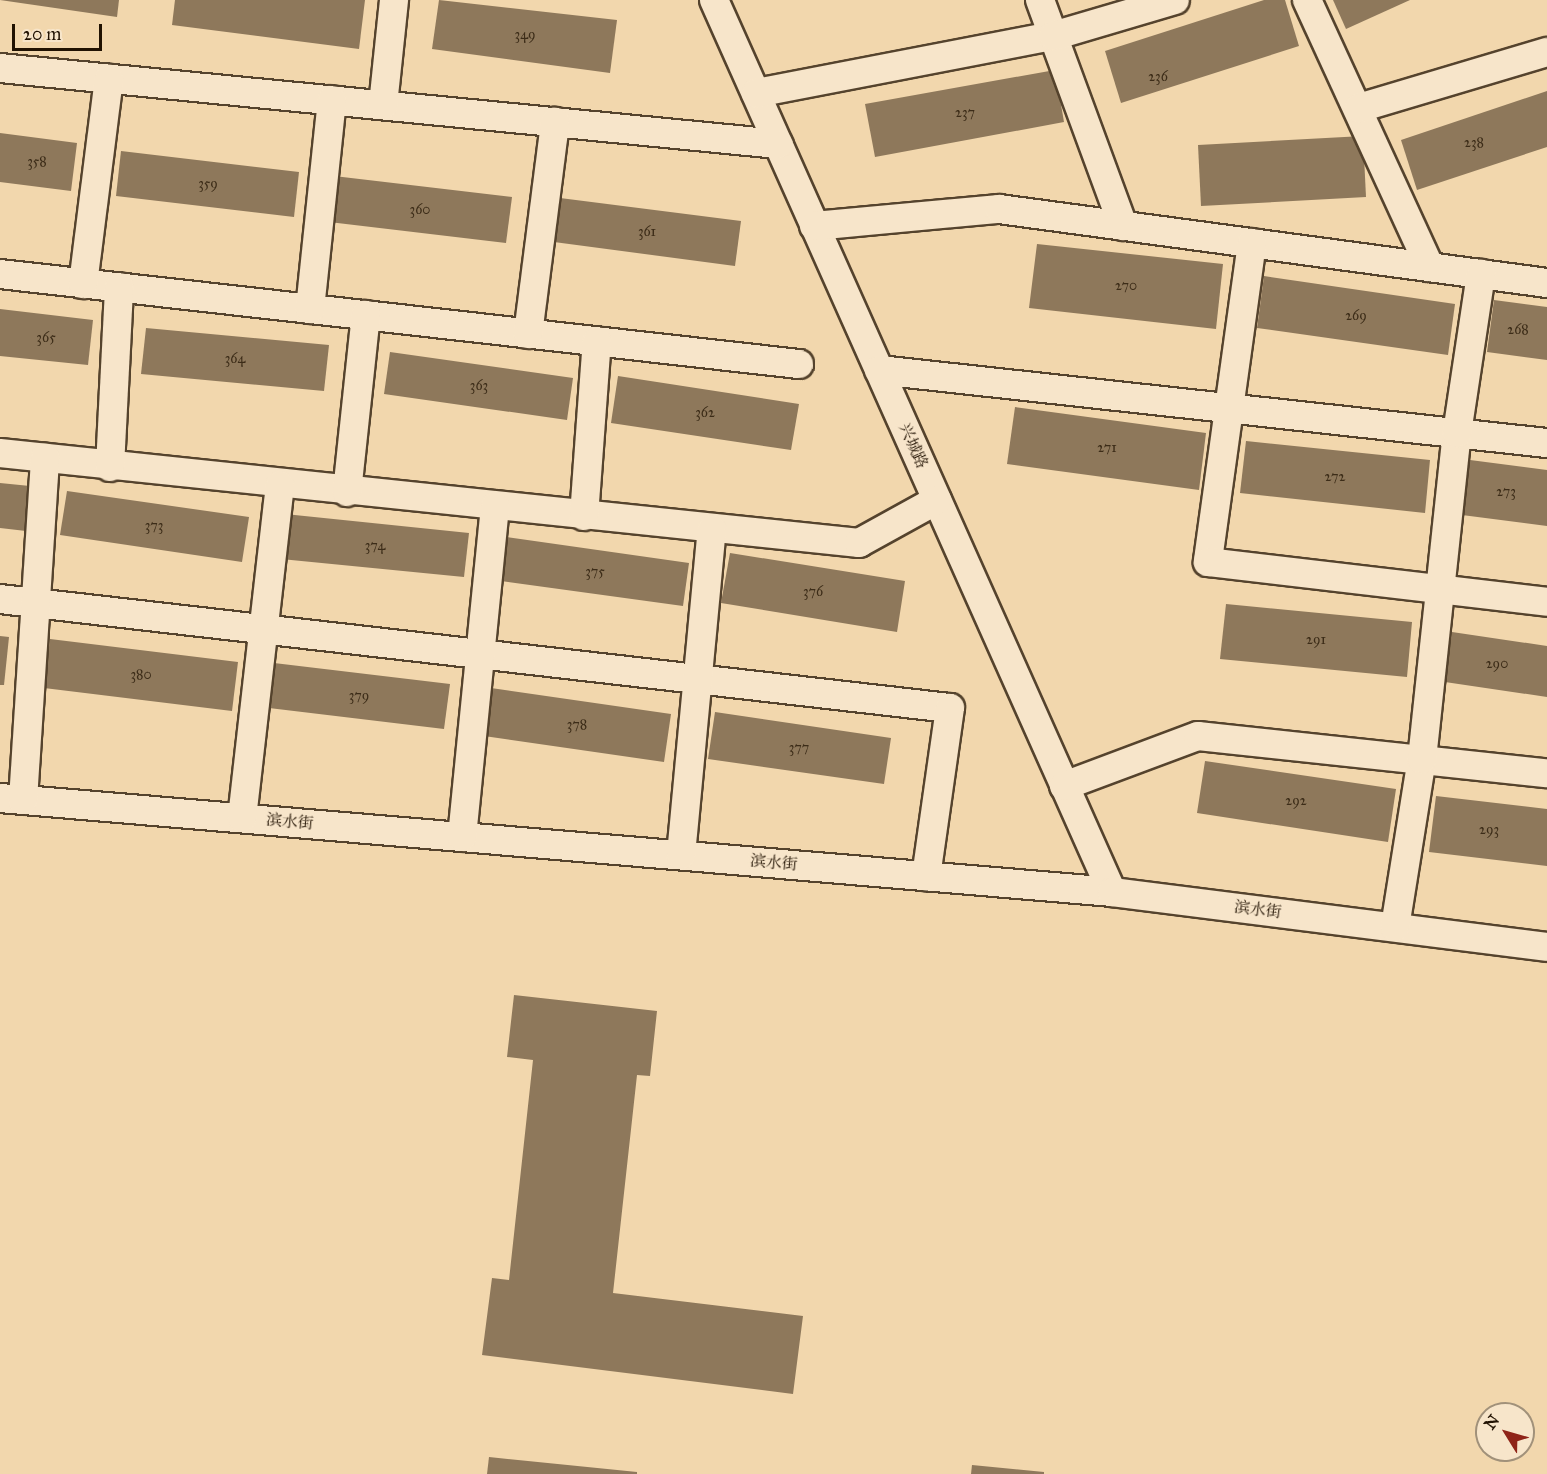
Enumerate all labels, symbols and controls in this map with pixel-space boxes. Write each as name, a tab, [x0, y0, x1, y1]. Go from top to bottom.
scale bar	[15, 12, 105, 50]
text: 20 m	[23, 23, 61, 45]
house number: 349	[515, 27, 535, 43]
house number: 236	[1148, 69, 1168, 85]
house number: 237	[955, 105, 975, 121]
house number: 238	[1464, 135, 1484, 151]
house number: 358	[27, 154, 47, 170]
house number: 359	[198, 176, 218, 192]
house number: 360	[410, 202, 430, 218]
house number: 361	[638, 224, 656, 240]
house number: 270	[1115, 278, 1137, 294]
house number: 269	[1345, 308, 1367, 324]
house number: 268	[1507, 322, 1529, 338]
house number: 365	[36, 330, 56, 346]
house number: 364	[225, 351, 245, 367]
house number: 363	[470, 378, 488, 394]
house number: 362	[695, 405, 715, 421]
street label: 兴城路	[894, 420, 932, 472]
house number: 271	[1097, 440, 1117, 456]
house number: 272	[1325, 469, 1345, 485]
house number: 273	[1496, 484, 1516, 500]
house number: 373	[145, 518, 163, 534]
house number: 374	[365, 538, 385, 554]
house number: 375	[585, 564, 605, 580]
house number: 376	[803, 584, 823, 600]
house number: 291	[1306, 632, 1326, 648]
house number: 290	[1486, 656, 1508, 672]
house number: 380	[130, 667, 152, 683]
house number: 379	[349, 688, 369, 704]
house number: 378	[567, 717, 587, 733]
house number: 377	[789, 740, 809, 756]
house number: 292	[1285, 793, 1307, 809]
street label: 滨水街	[265, 810, 315, 834]
house number: 293	[1479, 822, 1499, 838]
street label: 滨水街	[749, 851, 799, 875]
street label: 滨水街	[1233, 898, 1283, 922]
north arrow	[1475, 1402, 1535, 1462]
text: N	[1480, 1411, 1503, 1433]

